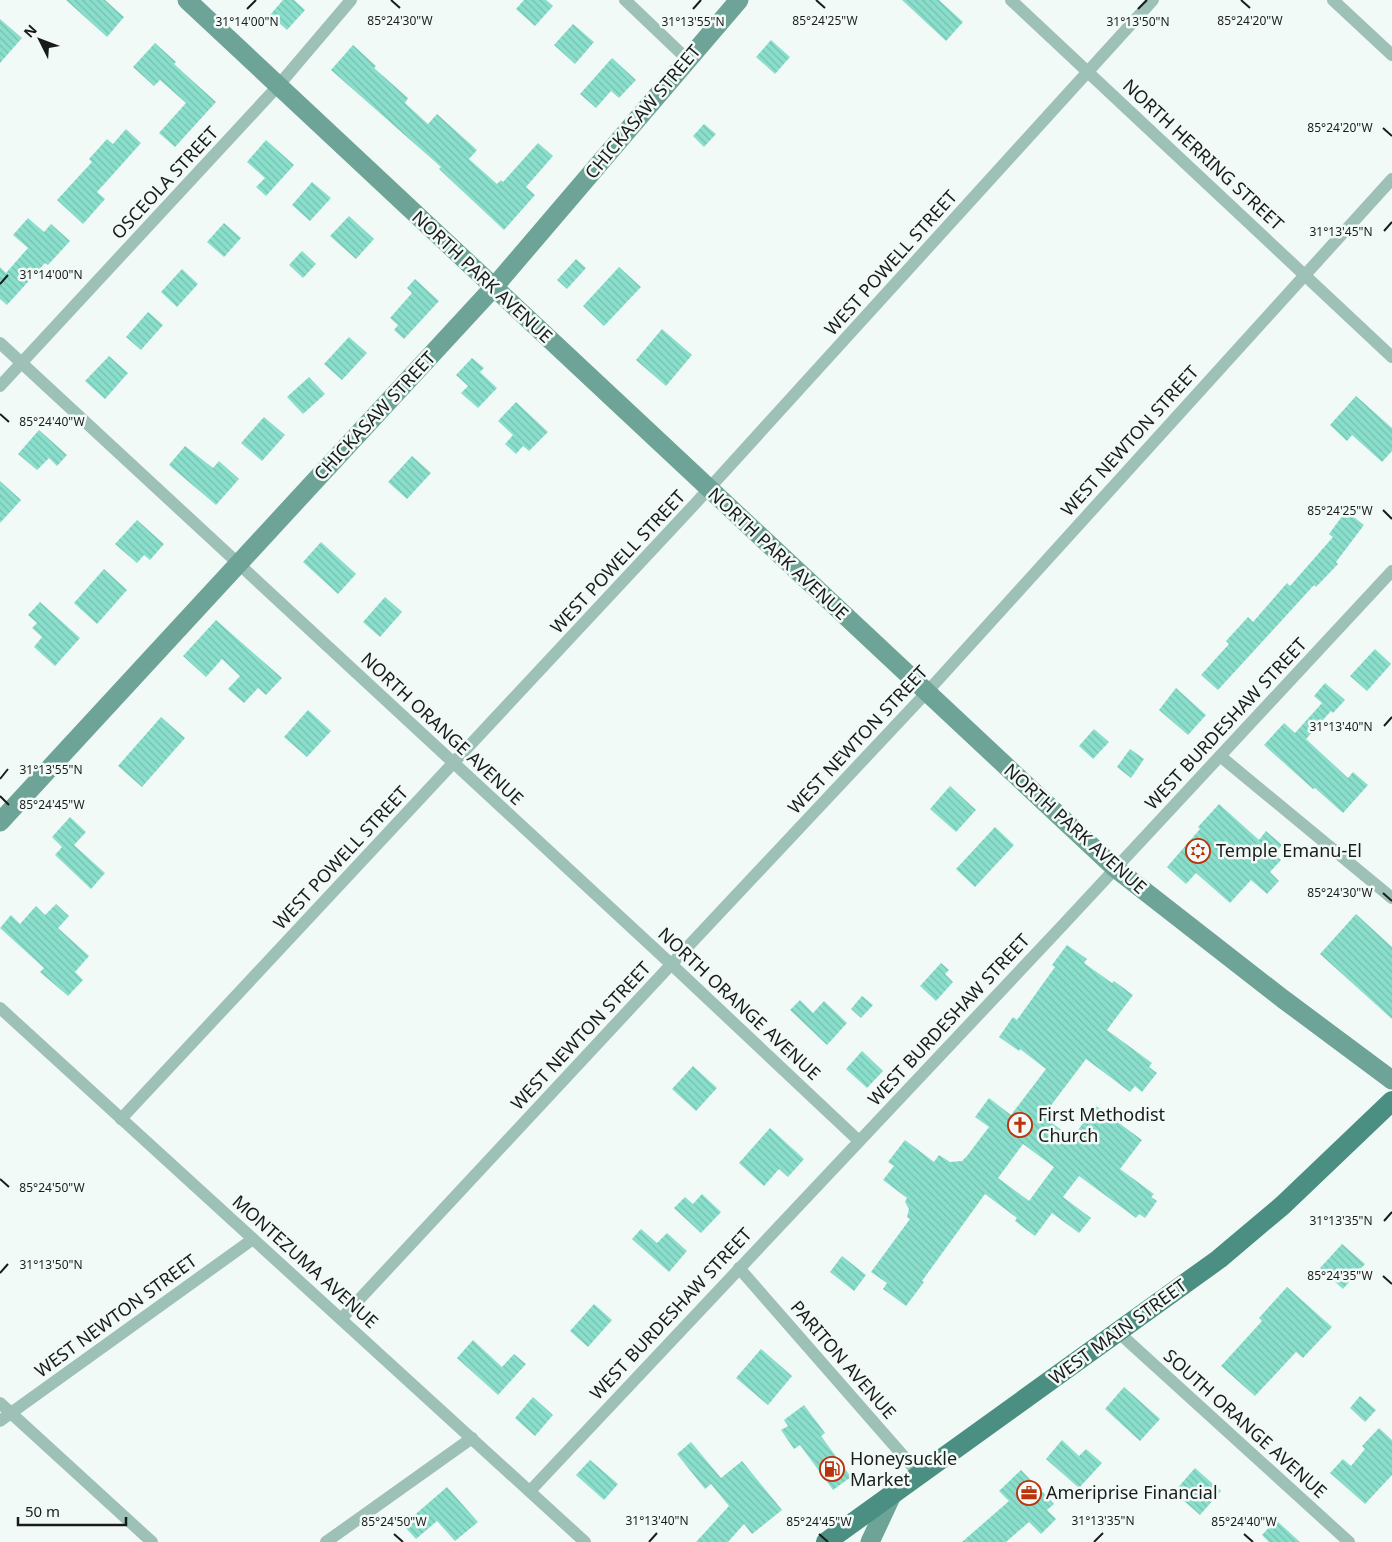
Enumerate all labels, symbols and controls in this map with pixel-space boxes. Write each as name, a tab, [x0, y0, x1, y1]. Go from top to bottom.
text: 85°24'30"W	[367, 12, 433, 29]
text: 85°24'25"W	[792, 12, 858, 29]
text: 85°24'20"W	[1217, 12, 1283, 29]
text: 31°14'00"N	[215, 13, 279, 30]
text: 31°13'55"N	[661, 13, 725, 30]
text: 31°13'50"N	[1106, 13, 1170, 30]
north arrow	[15, 15, 65, 65]
text: N	[19, 20, 41, 42]
street label: CHICKASAW STREET	[579, 39, 705, 183]
street label: NORTH HERRING STREET	[1118, 73, 1289, 235]
text: 85°24'20"W	[1307, 119, 1373, 136]
street label: OSCEOLA STREET	[106, 121, 223, 244]
street label: WEST POWELL STREET	[819, 185, 962, 340]
street label: NORTH PARK AVENUE	[407, 205, 558, 348]
text: 31°13'45"N	[1309, 223, 1373, 240]
text: 31°14'00"N	[19, 266, 83, 283]
street label: CHICKASAW STREET	[308, 346, 440, 485]
street label: WEST NEWTON STREET	[1055, 360, 1203, 521]
text: 85°24'40"W	[19, 413, 85, 430]
street label: NORTH PARK AVENUE	[703, 482, 854, 625]
street label: WEST POWELL STREET	[545, 485, 690, 638]
text: 85°24'25"W	[1307, 502, 1373, 519]
street label: WEST BURDESHAW STREET	[1139, 632, 1311, 815]
street label: NORTH ORANGE AVENUE	[356, 647, 529, 810]
street label: WEST NEWTON STREET	[782, 660, 933, 819]
text: 31°13'40"N	[1309, 718, 1373, 735]
street label: NORTH PARK AVENUE	[999, 758, 1152, 899]
text: 31°13'55"N	[19, 761, 83, 778]
street label: WEST POWELL STREET	[268, 781, 413, 934]
text: 85°24'45"W	[19, 796, 85, 813]
synagogue icon: Temple Emanu-El	[1185, 838, 1211, 864]
place label: Temple Emanu-El	[1216, 838, 1362, 862]
text: 85°24'30"W	[1307, 884, 1373, 901]
street label: NORTH ORANGE AVENUE	[653, 922, 826, 1085]
street label: WEST BURDESHAW STREET	[862, 928, 1034, 1111]
street label: WEST NEWTON STREET	[505, 956, 656, 1115]
place label: First Methodist Church	[1038, 1102, 1166, 1147]
church icon: First Methodist Church	[1007, 1112, 1033, 1138]
text: 85°24'50"W	[19, 1179, 85, 1196]
street label: MONTEZUMA AVENUE	[228, 1189, 384, 1333]
text: 31°13'35"N	[1309, 1212, 1373, 1229]
street label: WEST BURDESHAW STREET	[584, 1222, 756, 1405]
street label: WEST NEWTON STREET	[30, 1248, 201, 1382]
text: 31°13'50"N	[19, 1256, 83, 1273]
text: 85°24'35"W	[1307, 1267, 1373, 1284]
street label: WEST MAIN STREET	[1044, 1273, 1191, 1389]
street label: PARITON AVENUE	[786, 1295, 902, 1424]
street label: SOUTH ORANGE AVENUE	[1159, 1343, 1332, 1503]
place label: Honeysuckle Market	[850, 1446, 957, 1491]
fuel station icon: Honeysuckle Market	[819, 1456, 845, 1482]
office icon: Ameriprise Financial	[1016, 1480, 1042, 1506]
place label: Ameriprise Financial	[1046, 1480, 1218, 1504]
scale bar	[18, 1494, 125, 1526]
text: 50 m	[25, 1501, 60, 1521]
text: 31°13'40"N	[625, 1512, 689, 1529]
text: 31°13'35"N	[1071, 1512, 1135, 1529]
text: 85°24'50"W	[361, 1513, 427, 1530]
text: 85°24'45"W	[786, 1513, 852, 1530]
text: 85°24'40"W	[1211, 1513, 1277, 1530]

